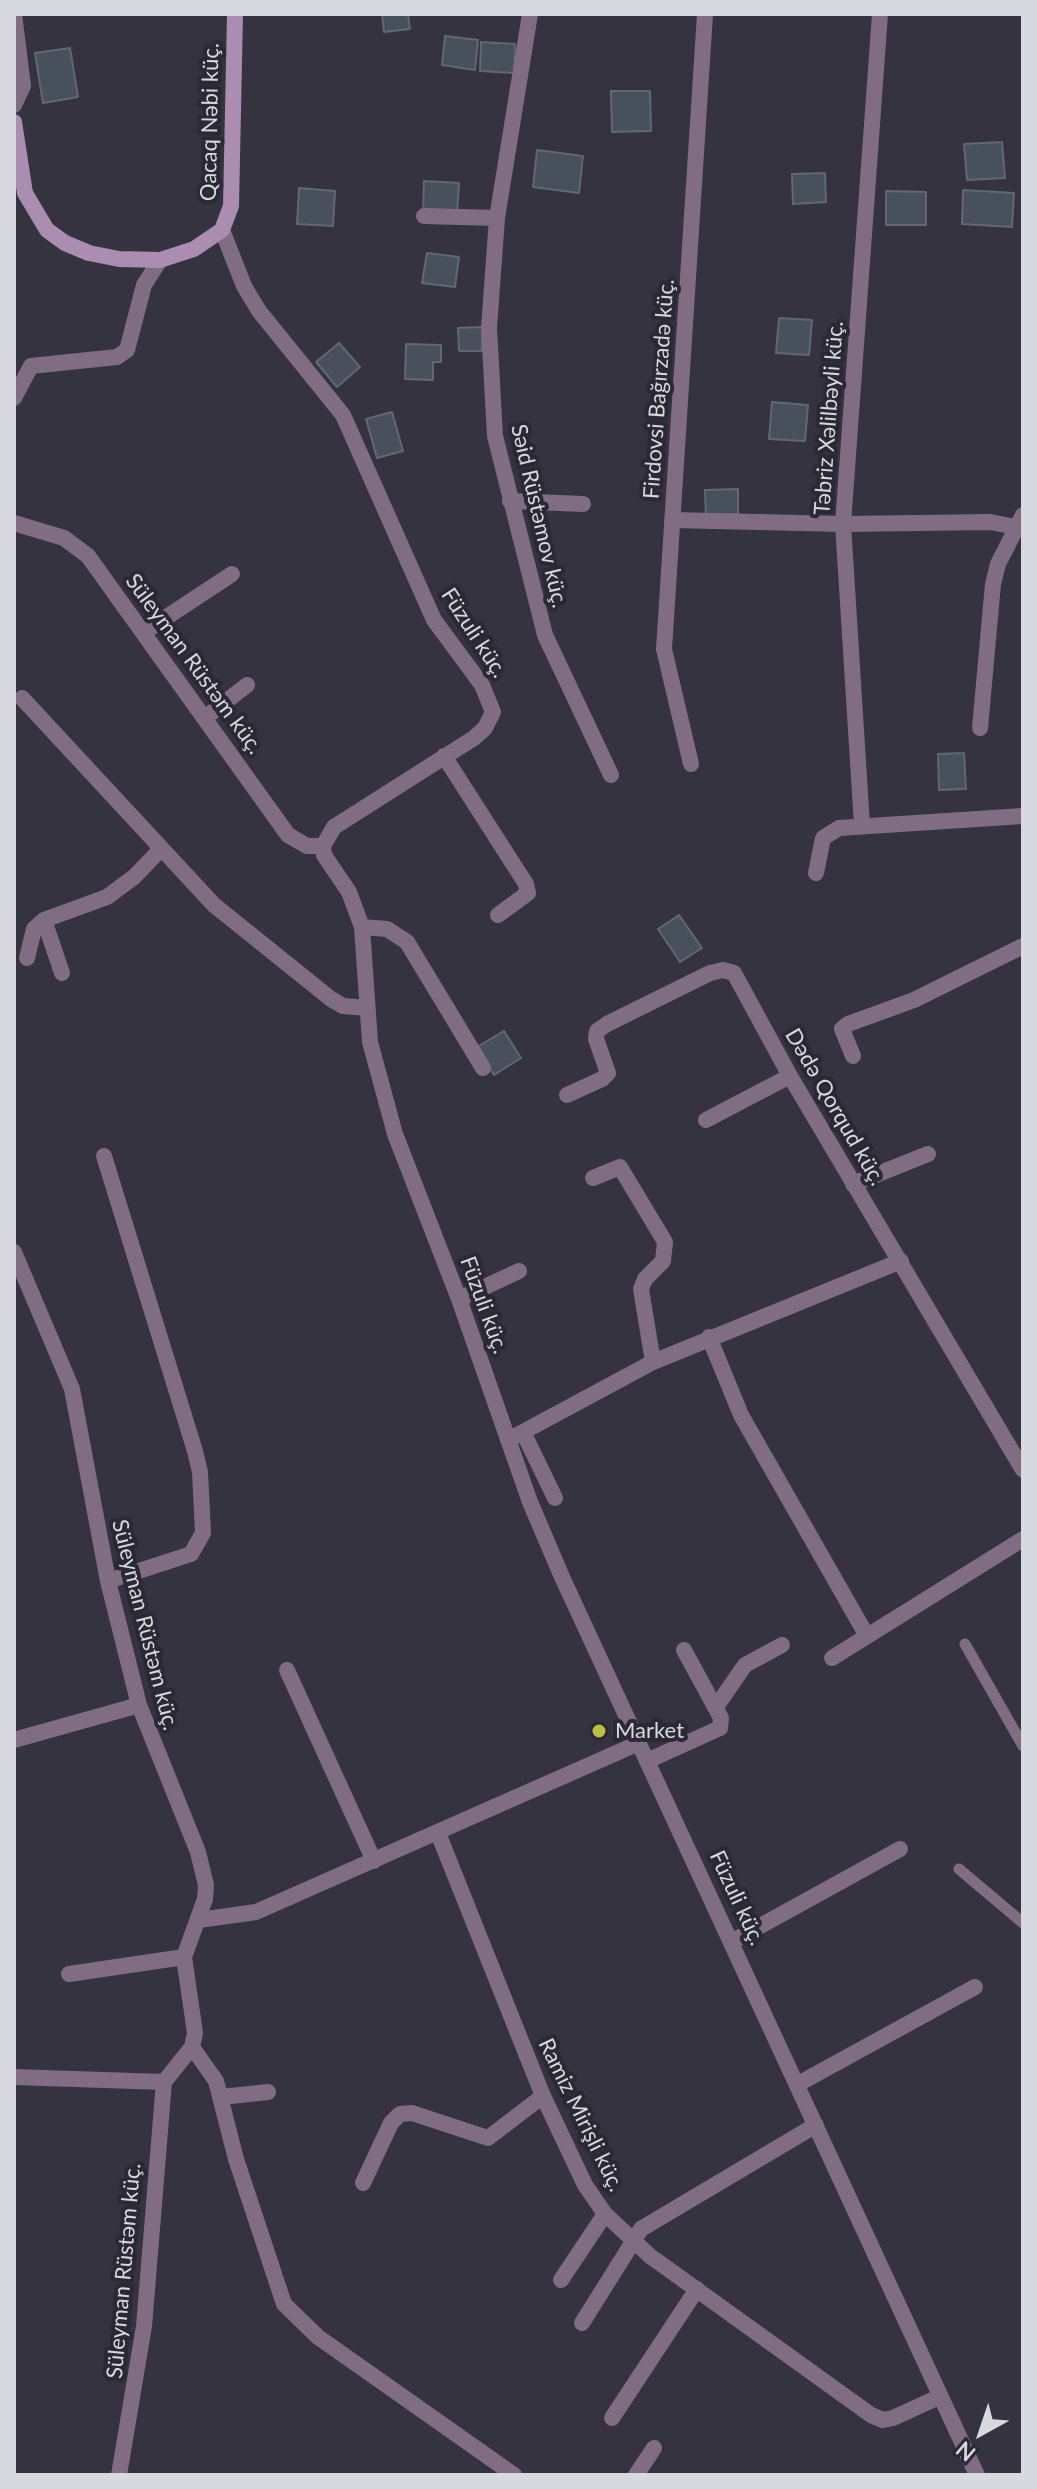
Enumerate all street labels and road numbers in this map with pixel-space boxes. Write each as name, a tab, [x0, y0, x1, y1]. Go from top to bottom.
street label: Qacaq Nəbi küç.	[195, 43, 225, 201]
street label: Firdovsi Bağırzadə küç.	[638, 278, 680, 500]
street label: Təbriz Xəlilbəyli küç.	[809, 320, 849, 516]
street label: Səid Rüstəmov küç.	[505, 422, 573, 610]
street label: Süleyman Rüstəm küç.	[120, 569, 268, 759]
street label: Füzuli küç.	[435, 583, 513, 683]
street label: Dədə Qorqud küç.	[779, 1024, 891, 1190]
street label: Füzuli küç.	[454, 1253, 514, 1357]
street label: Süleyman Rüstəm küç.	[106, 1517, 184, 1733]
street label: Füzuli küç.	[704, 1846, 770, 1950]
street label: Ramiz Mirişli küç.	[533, 2034, 629, 2196]
street label: Süleyman Rüstəm küç.	[101, 2162, 147, 2380]

